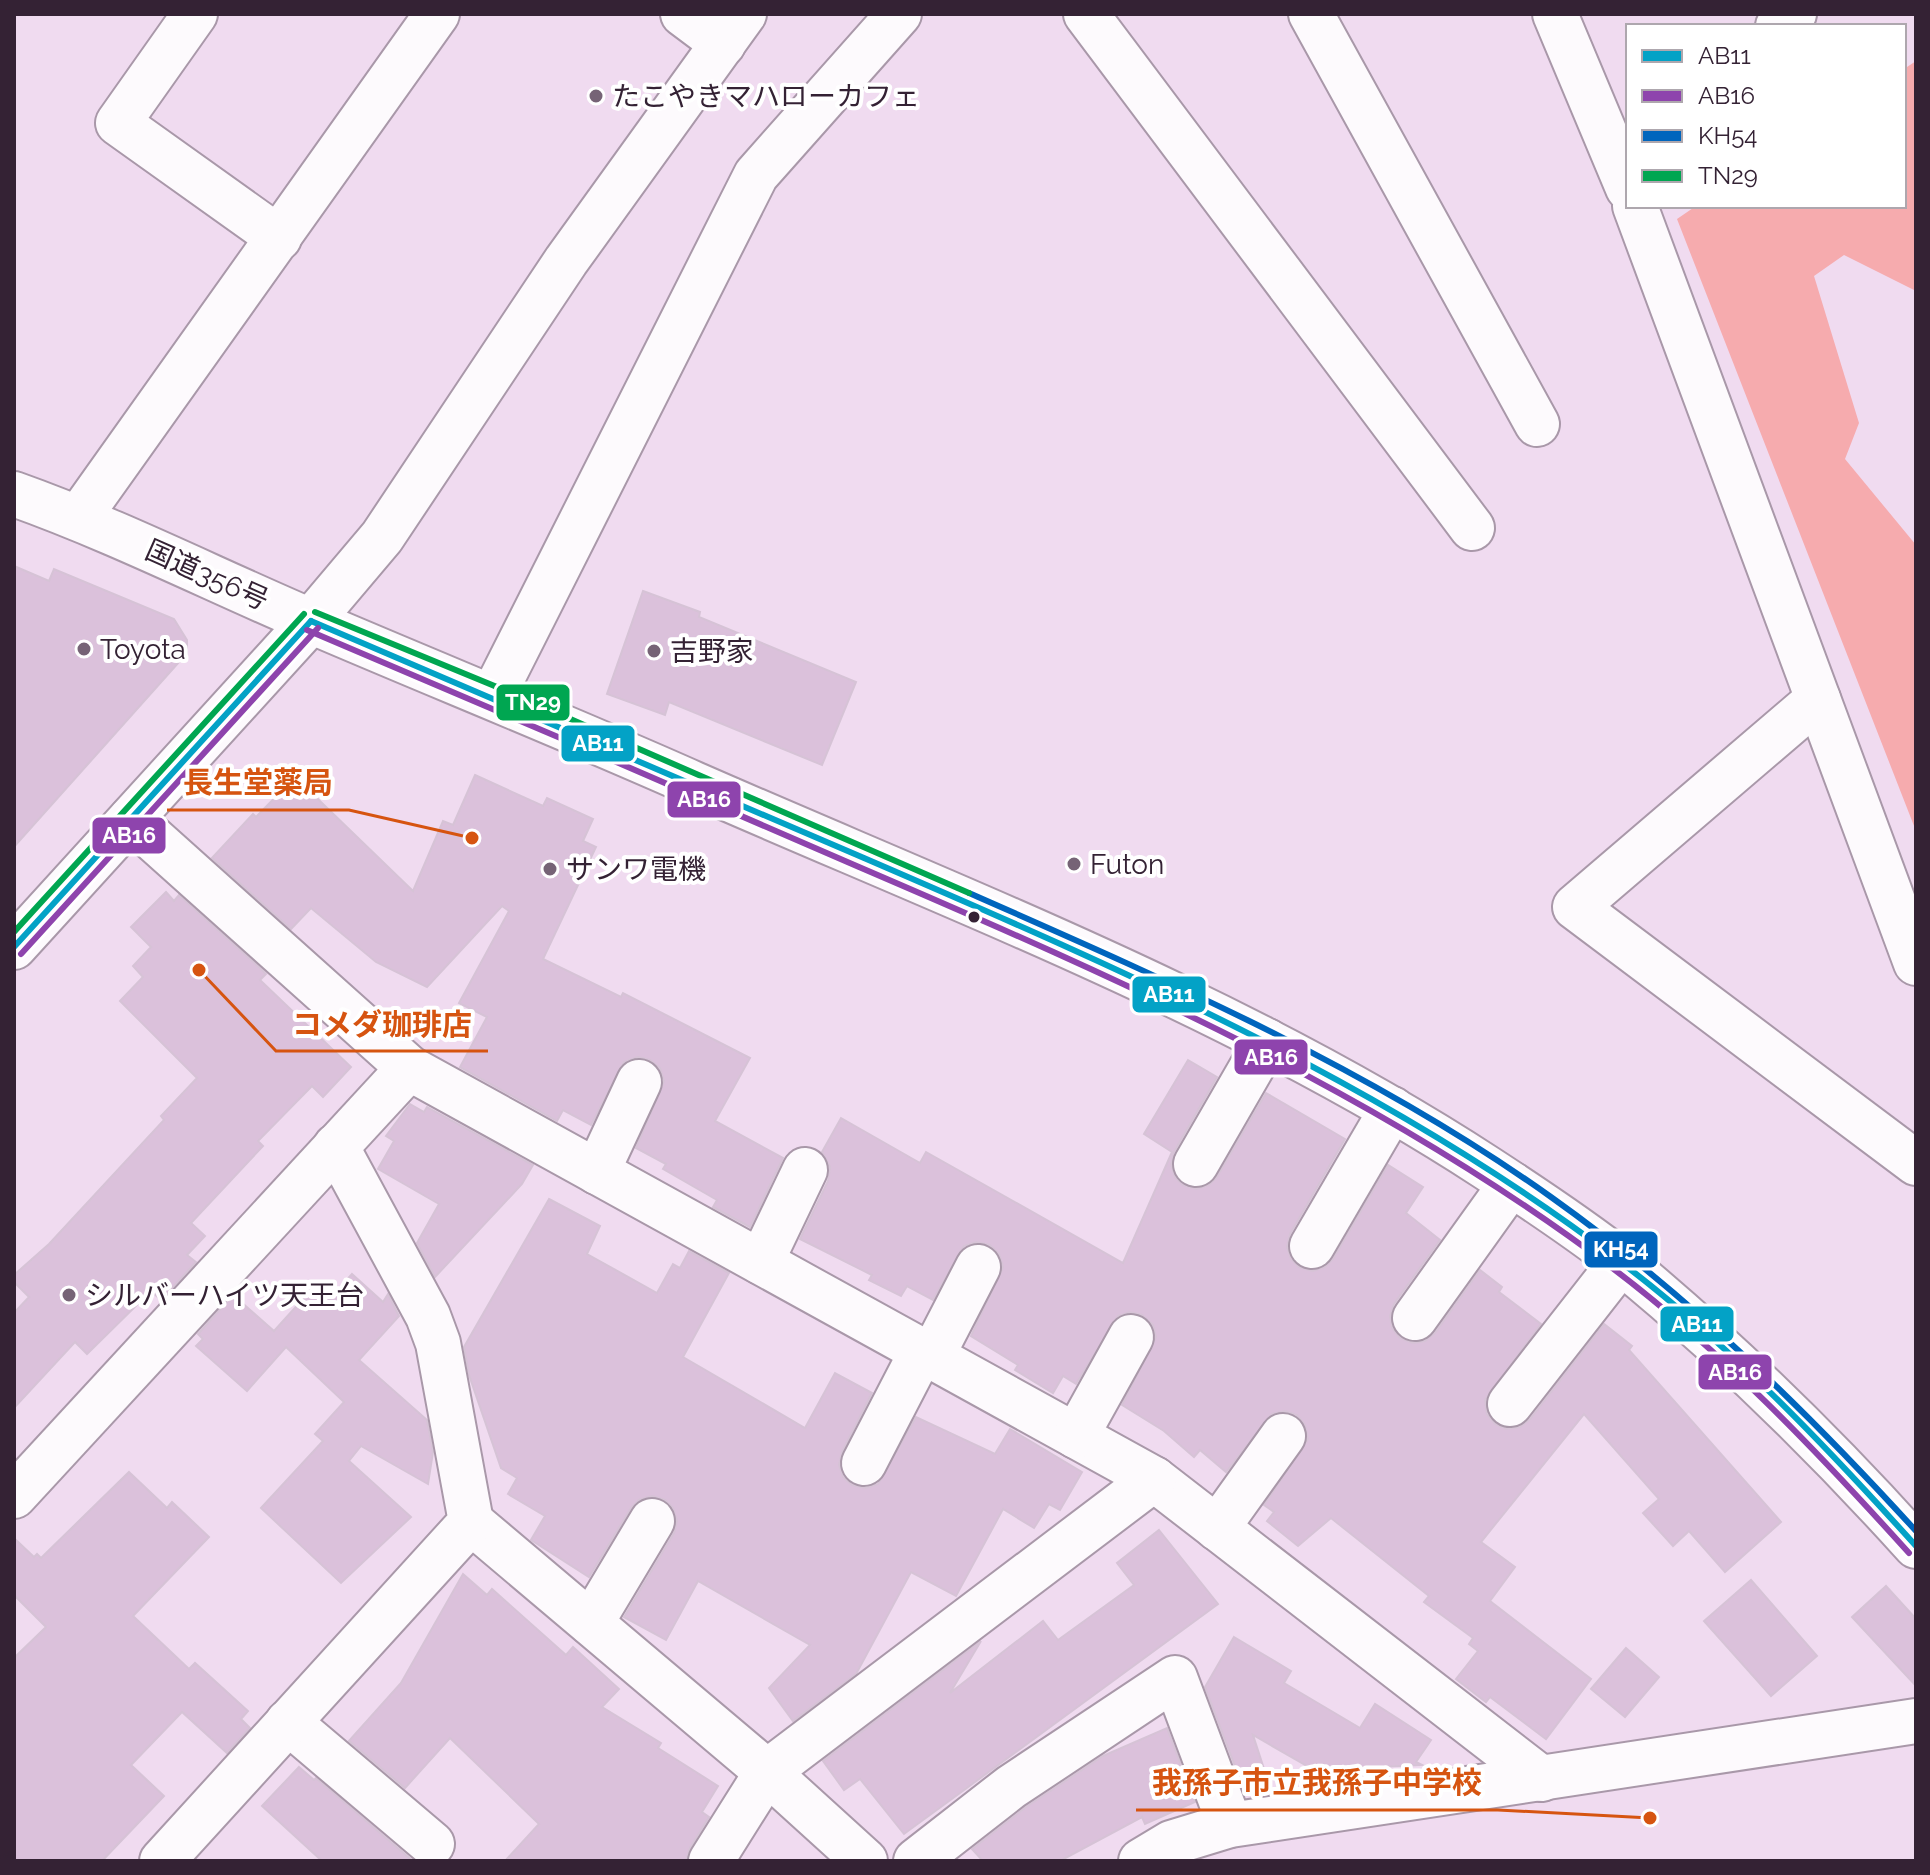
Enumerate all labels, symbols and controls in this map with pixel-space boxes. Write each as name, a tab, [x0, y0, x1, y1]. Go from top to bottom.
legend	[1626, 24, 1906, 208]
text: AB11	[1698, 41, 1751, 70]
place label: たこやきマハローカフェ	[612, 80, 920, 113]
text: AB16	[1698, 81, 1755, 110]
marker: たこやきマハローカフェ	[587, 87, 605, 105]
text: KH54	[1698, 121, 1757, 150]
text: TN29	[1698, 161, 1758, 190]
street label: 国道356号	[140, 533, 274, 617]
place label: Toyota	[100, 633, 186, 666]
place label: 吉野家	[670, 635, 754, 668]
marker: Toyota	[75, 640, 93, 658]
marker: 吉野家	[645, 642, 663, 660]
line badge: TN29	[495, 683, 571, 722]
text: TN29	[505, 689, 561, 715]
line badge: AB11	[560, 724, 636, 763]
text: AB11	[572, 730, 624, 756]
callout: 長生堂薬局	[167, 756, 349, 810]
text: 長生堂薬局	[183, 765, 333, 800]
line badge: AB16	[666, 780, 742, 819]
text: AB16	[677, 786, 731, 812]
line badge: AB16	[91, 816, 167, 855]
text: AB16	[102, 822, 156, 848]
place label: Futon	[1090, 848, 1164, 881]
place label: サンワ電機	[566, 853, 706, 886]
marker: Futon	[1065, 855, 1083, 873]
marker: サンワ電機	[541, 860, 559, 878]
unlabelled marker	[966, 909, 982, 925]
line badge: AB11	[1131, 975, 1207, 1014]
text: AB11	[1143, 981, 1195, 1007]
callout: コメダ珈琲店	[276, 997, 488, 1051]
text: コメダ珈琲店	[292, 1007, 472, 1042]
line badge: AB16	[1233, 1038, 1309, 1076]
text: AB16	[1244, 1044, 1298, 1070]
line badge: KH54	[1583, 1230, 1659, 1269]
text: KH54	[1593, 1236, 1649, 1262]
place label: シルバーハイツ天王台	[85, 1279, 364, 1312]
marker: シルバーハイツ天王台	[60, 1286, 78, 1304]
line badge: AB11	[1659, 1305, 1735, 1343]
text: AB11	[1671, 1311, 1723, 1337]
line badge: AB16	[1697, 1353, 1773, 1391]
text: AB16	[1708, 1359, 1762, 1385]
callout: 我孫子市立我孫子中学校	[1136, 1756, 1498, 1810]
text: 我孫子市立我孫子中学校	[1152, 1765, 1482, 1800]

